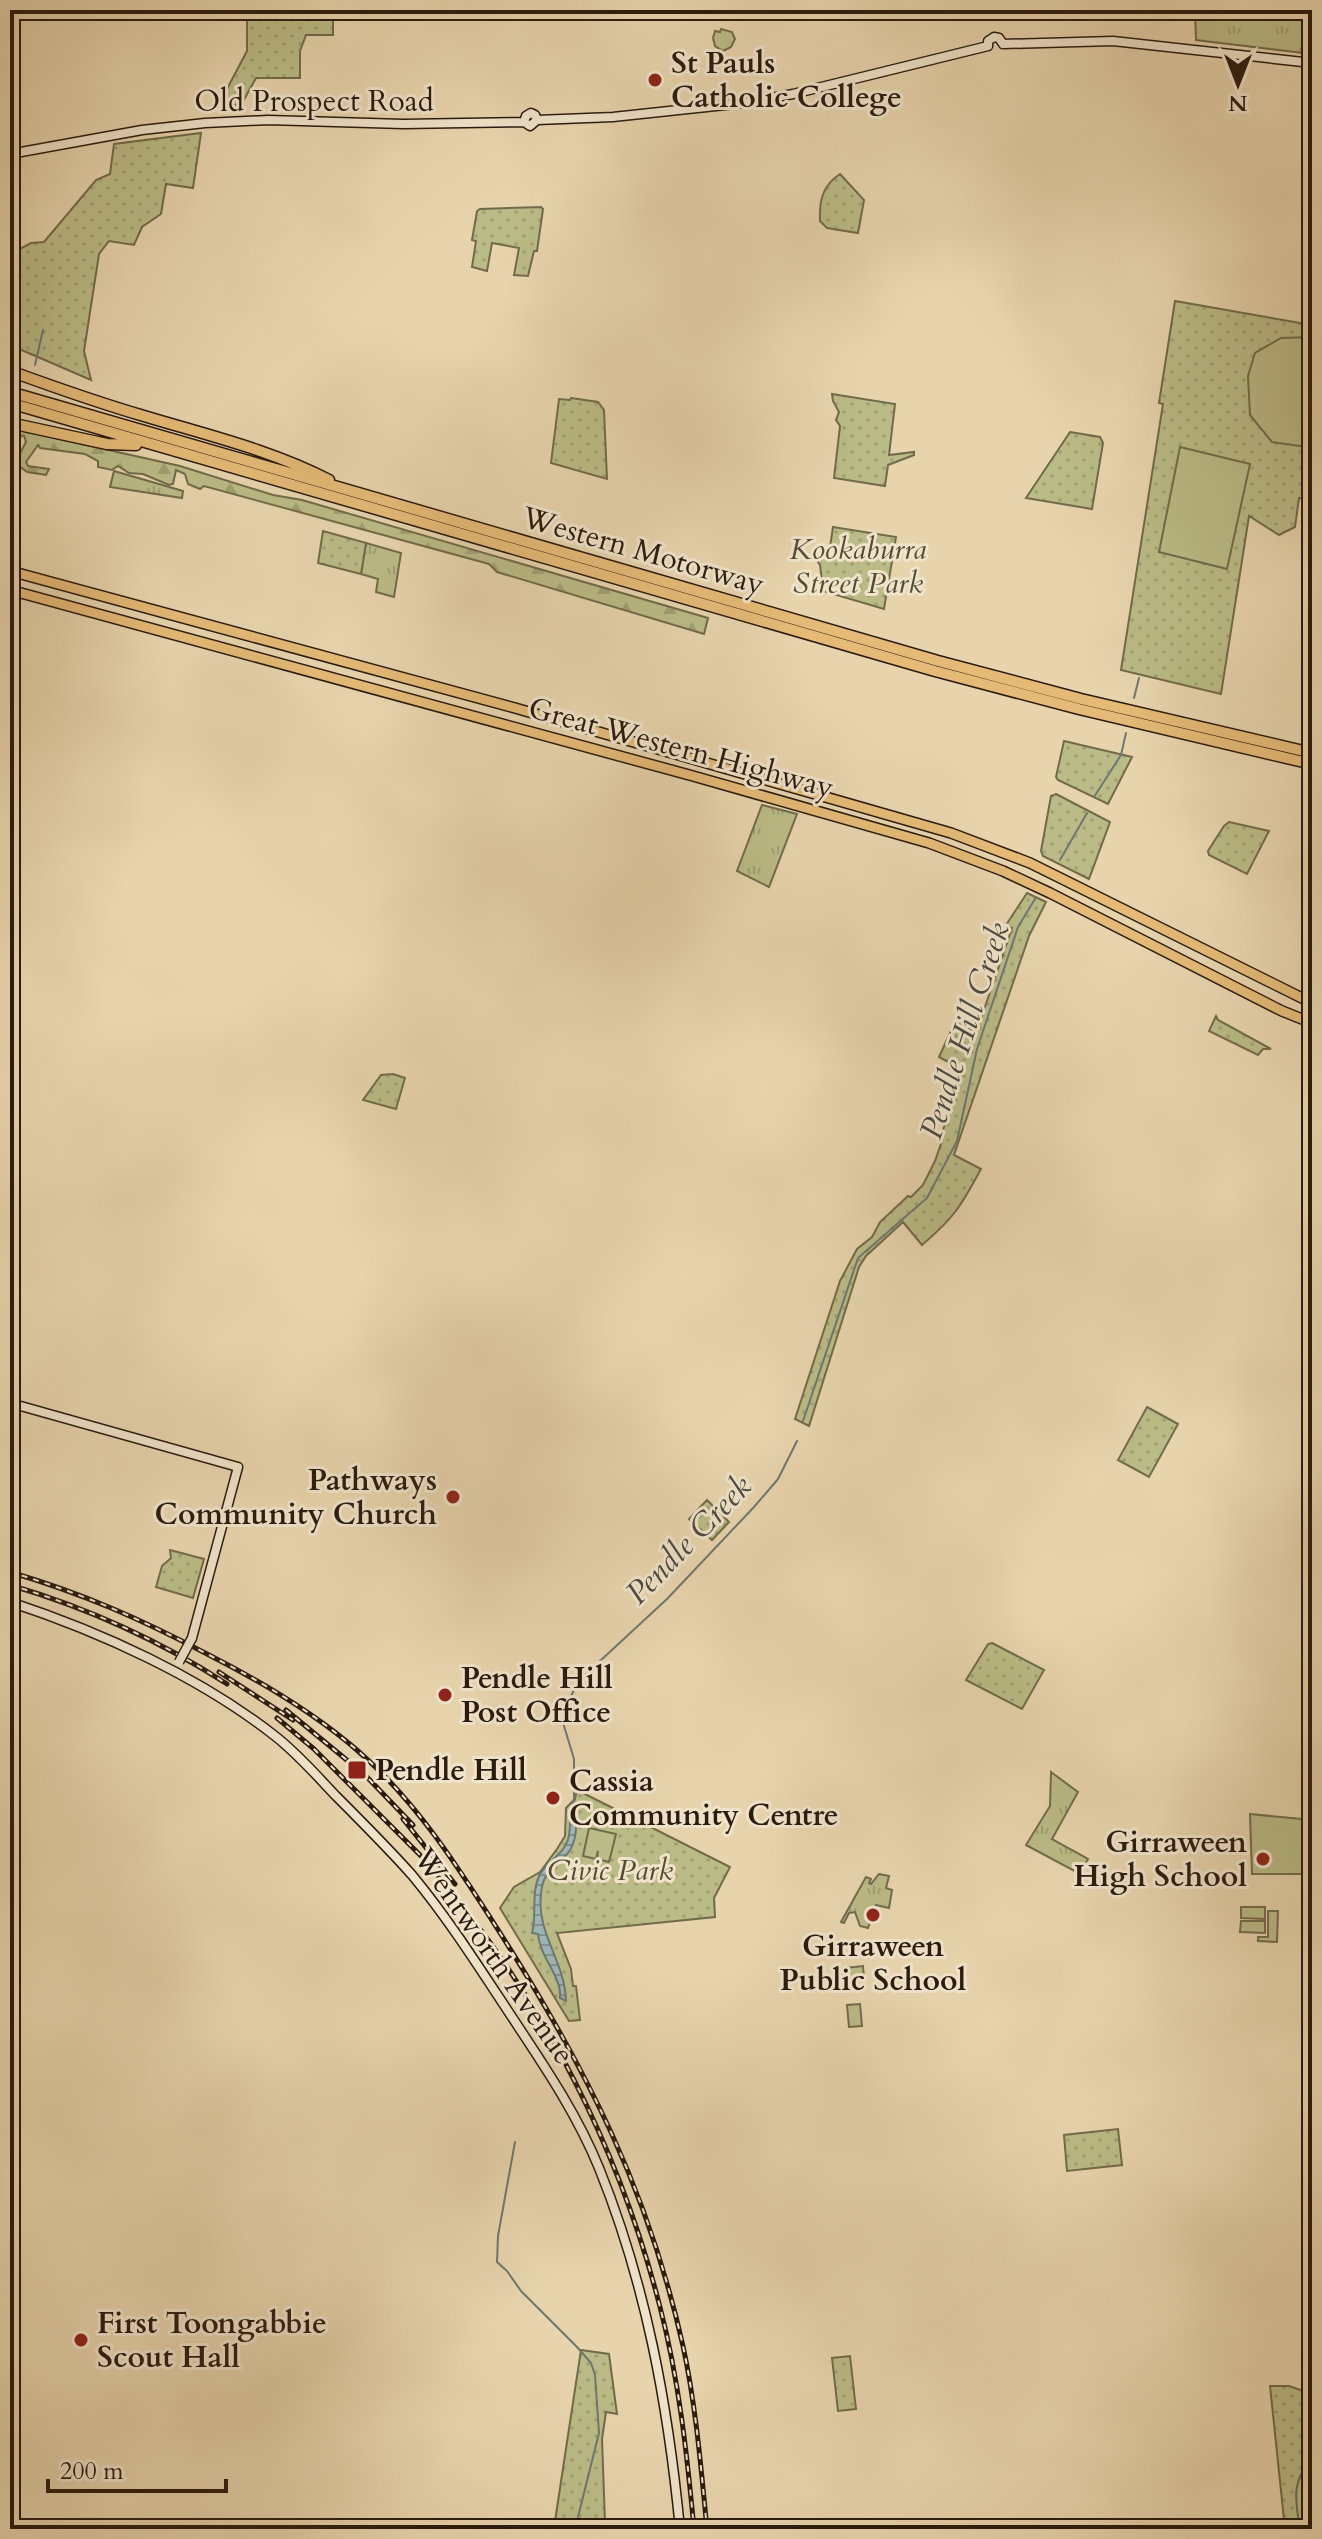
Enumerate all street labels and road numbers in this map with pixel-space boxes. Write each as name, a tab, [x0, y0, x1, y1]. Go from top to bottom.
street label: Old Prospect Road	[194, 81, 434, 122]
street label: Western Motorway	[516, 497, 769, 605]
street label: Great Western Highway	[524, 688, 838, 809]
street label: Wentworth Avenue	[403, 1839, 584, 2073]

